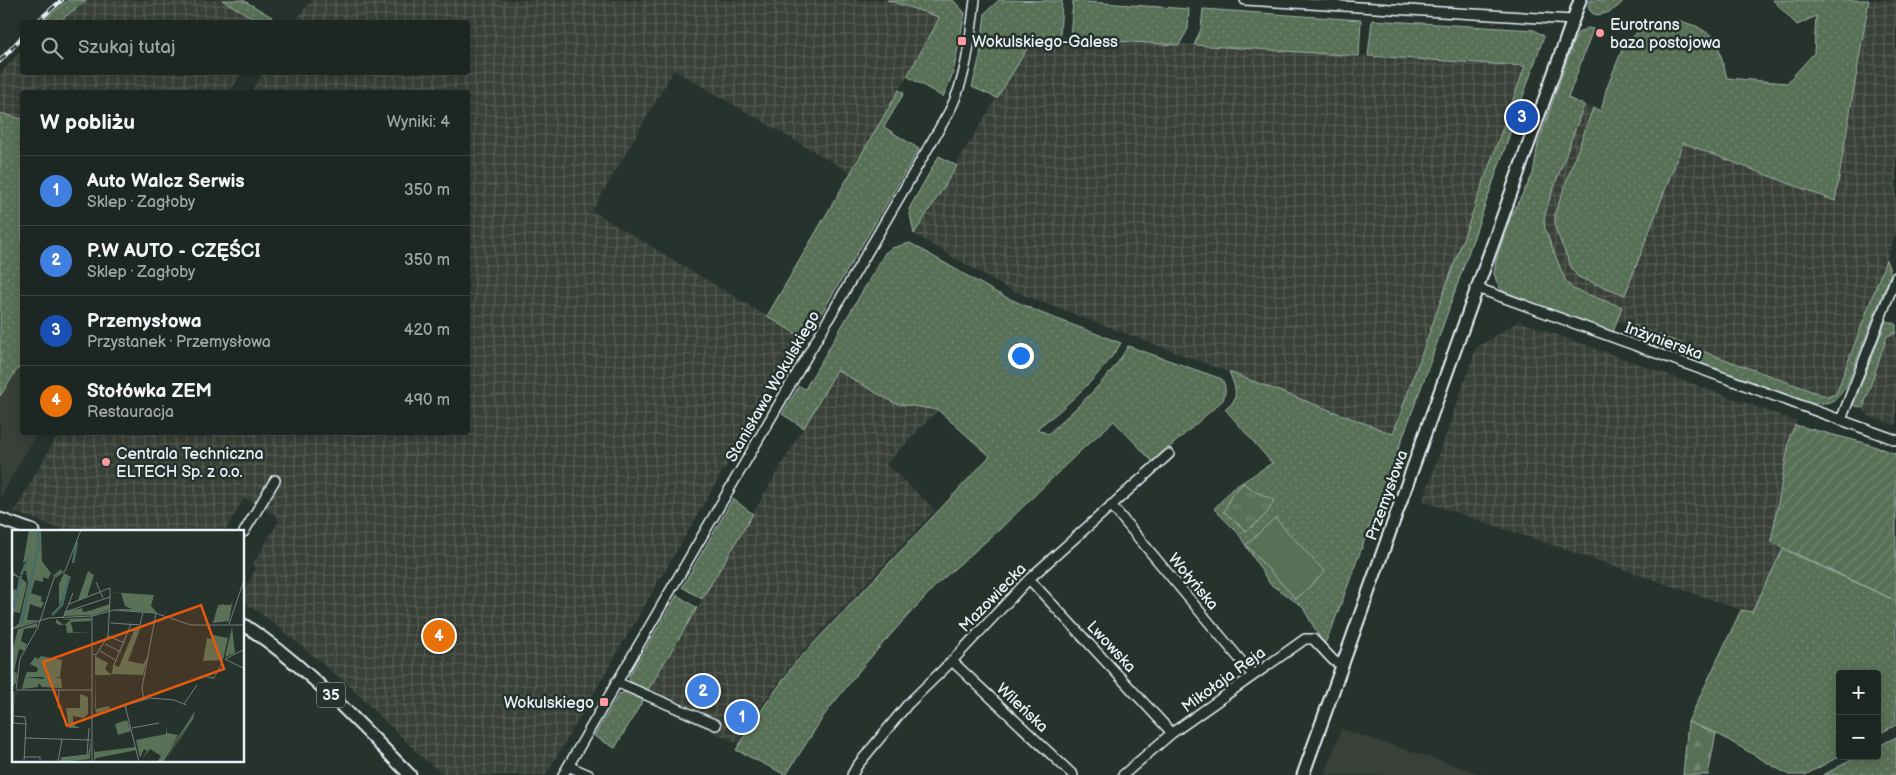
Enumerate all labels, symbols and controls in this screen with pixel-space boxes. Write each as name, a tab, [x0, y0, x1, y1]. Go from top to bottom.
place label: Eurotrans baza postojowa	[1610, 16, 1721, 53]
search box	[20, 20, 470, 75]
marker: Eurotrans baza postojowa	[1594, 27, 1606, 39]
place label: Wokulskiego-Galess	[972, 33, 1118, 52]
icon: search	[38, 34, 66, 62]
marker: Wokulskiego-Galess	[956, 35, 968, 47]
text: Szukaj tutaj	[78, 36, 175, 59]
pin: 3	[1506, 98, 1538, 136]
text: W pobliżu	[40, 110, 135, 135]
text: Wyniki: 4	[387, 113, 450, 132]
text: Auto Walcz Serwis	[87, 170, 245, 193]
text: 1	[53, 181, 59, 200]
text: 350 m	[404, 181, 450, 200]
text: Sklep · Zagłoby	[87, 193, 195, 212]
text: P.W AUTO - CZĘŚCI	[87, 240, 261, 263]
text: 2	[51, 251, 61, 270]
text: 350 m	[404, 251, 450, 270]
text: Sklep · Zagłoby	[87, 263, 195, 282]
street label: Stanisława Wokulskiego	[722, 308, 824, 466]
text: Przemysłowa	[87, 310, 202, 333]
street label: Inżynierska	[1622, 319, 1705, 364]
text: 3	[51, 321, 61, 340]
text: 420 m	[404, 321, 450, 340]
text: Przystanek · Przemysłowa	[87, 333, 271, 352]
your location	[1008, 343, 1034, 369]
text: Stołówka ZEM	[87, 380, 212, 403]
text: 4	[51, 391, 61, 410]
text: 490 m	[404, 391, 450, 410]
text: Restauracja	[87, 403, 174, 422]
place label: Centrala Techniczna ELTECH Sp. z o.o.	[116, 445, 263, 482]
street label: Przemysłowa	[1362, 448, 1413, 543]
marker: Centrala Techniczna ELTECH Sp. z o.o.	[100, 456, 112, 468]
inset map	[12, 530, 245, 762]
street label: Wołyńska	[1164, 550, 1222, 614]
street label: Mazowiecka	[956, 560, 1031, 636]
pin: 4	[423, 617, 455, 655]
street label: Lwowska	[1082, 617, 1139, 677]
street label: Mikołaja Reja	[1178, 643, 1270, 717]
map controls	[1836, 670, 1881, 760]
button: +	[1836, 670, 1881, 715]
pin: 2	[687, 672, 719, 710]
street label: Wileńska	[992, 679, 1052, 737]
road number: 35	[317, 682, 345, 708]
place label: Wokulskiego	[504, 694, 594, 713]
marker: Wokulskiego	[598, 696, 610, 708]
pin: 1	[726, 698, 758, 736]
button: −	[1836, 715, 1881, 760]

